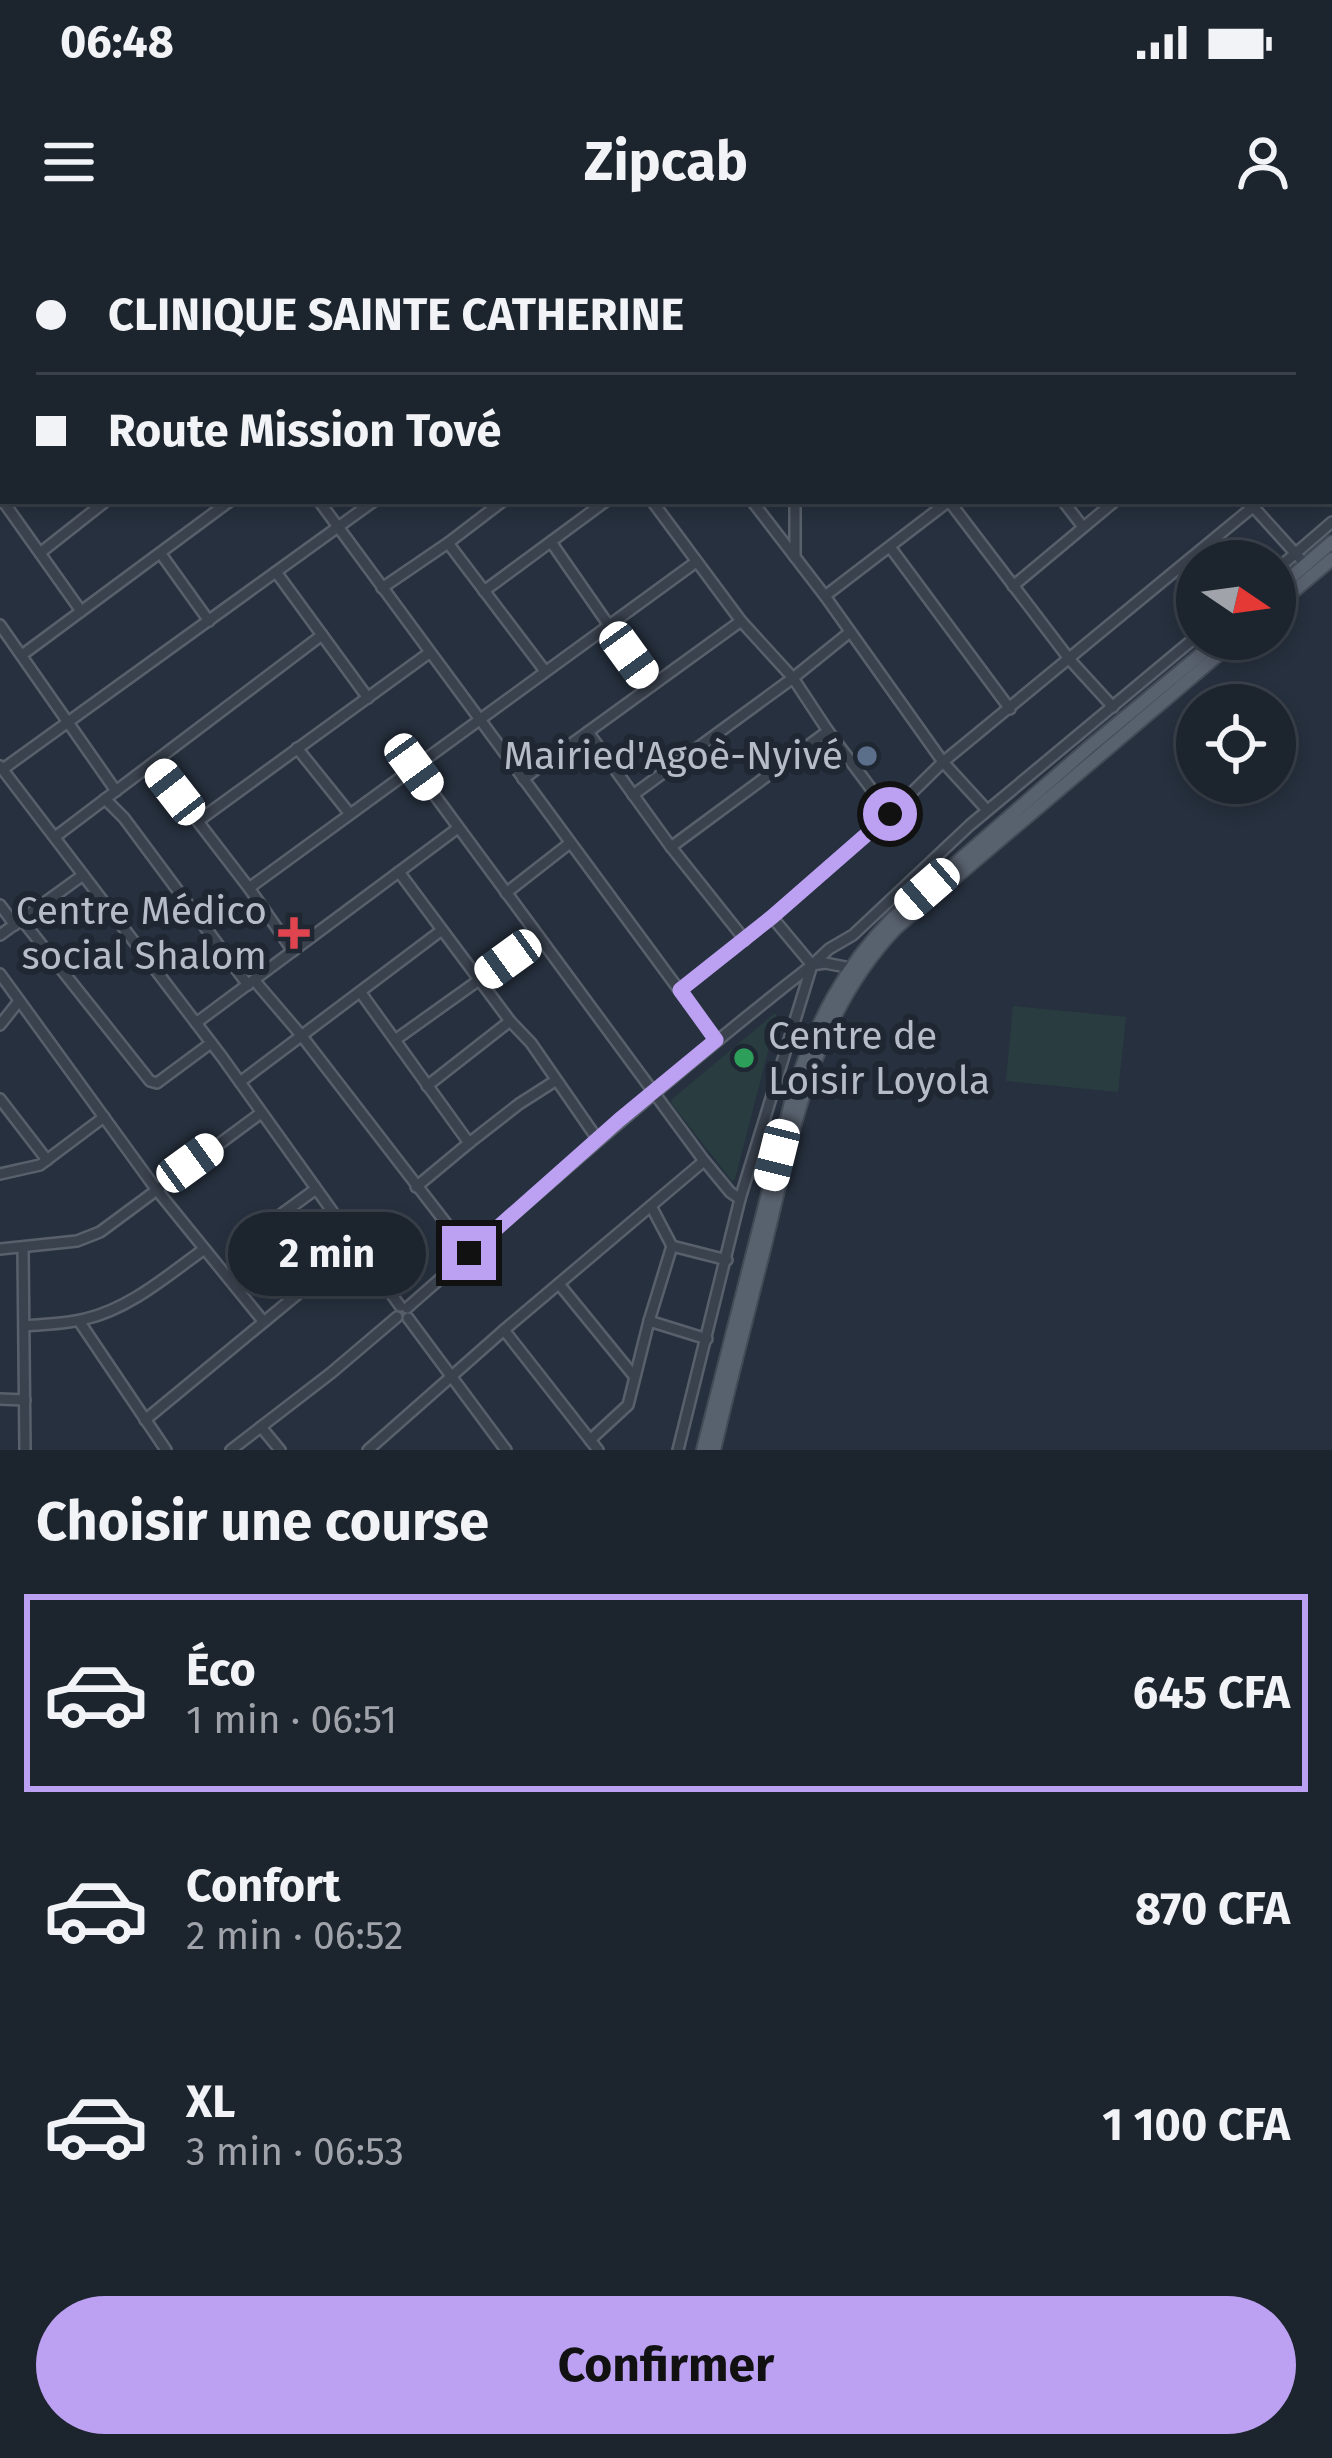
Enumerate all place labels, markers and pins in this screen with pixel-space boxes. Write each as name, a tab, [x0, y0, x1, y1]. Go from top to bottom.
place label: Mairied'Agoè-Nyivé	[504, 733, 843, 779]
marker: Mairied'Agoè-Nyivé	[854, 743, 880, 769]
place label: Centre Médico social Shalom	[16, 888, 267, 979]
marker: Centre Médico social Shalom	[278, 917, 310, 949]
place label: Centre de Loisir Loyola	[768, 1013, 990, 1104]
marker: Centre de Loisir Loyola	[731, 1045, 757, 1071]

